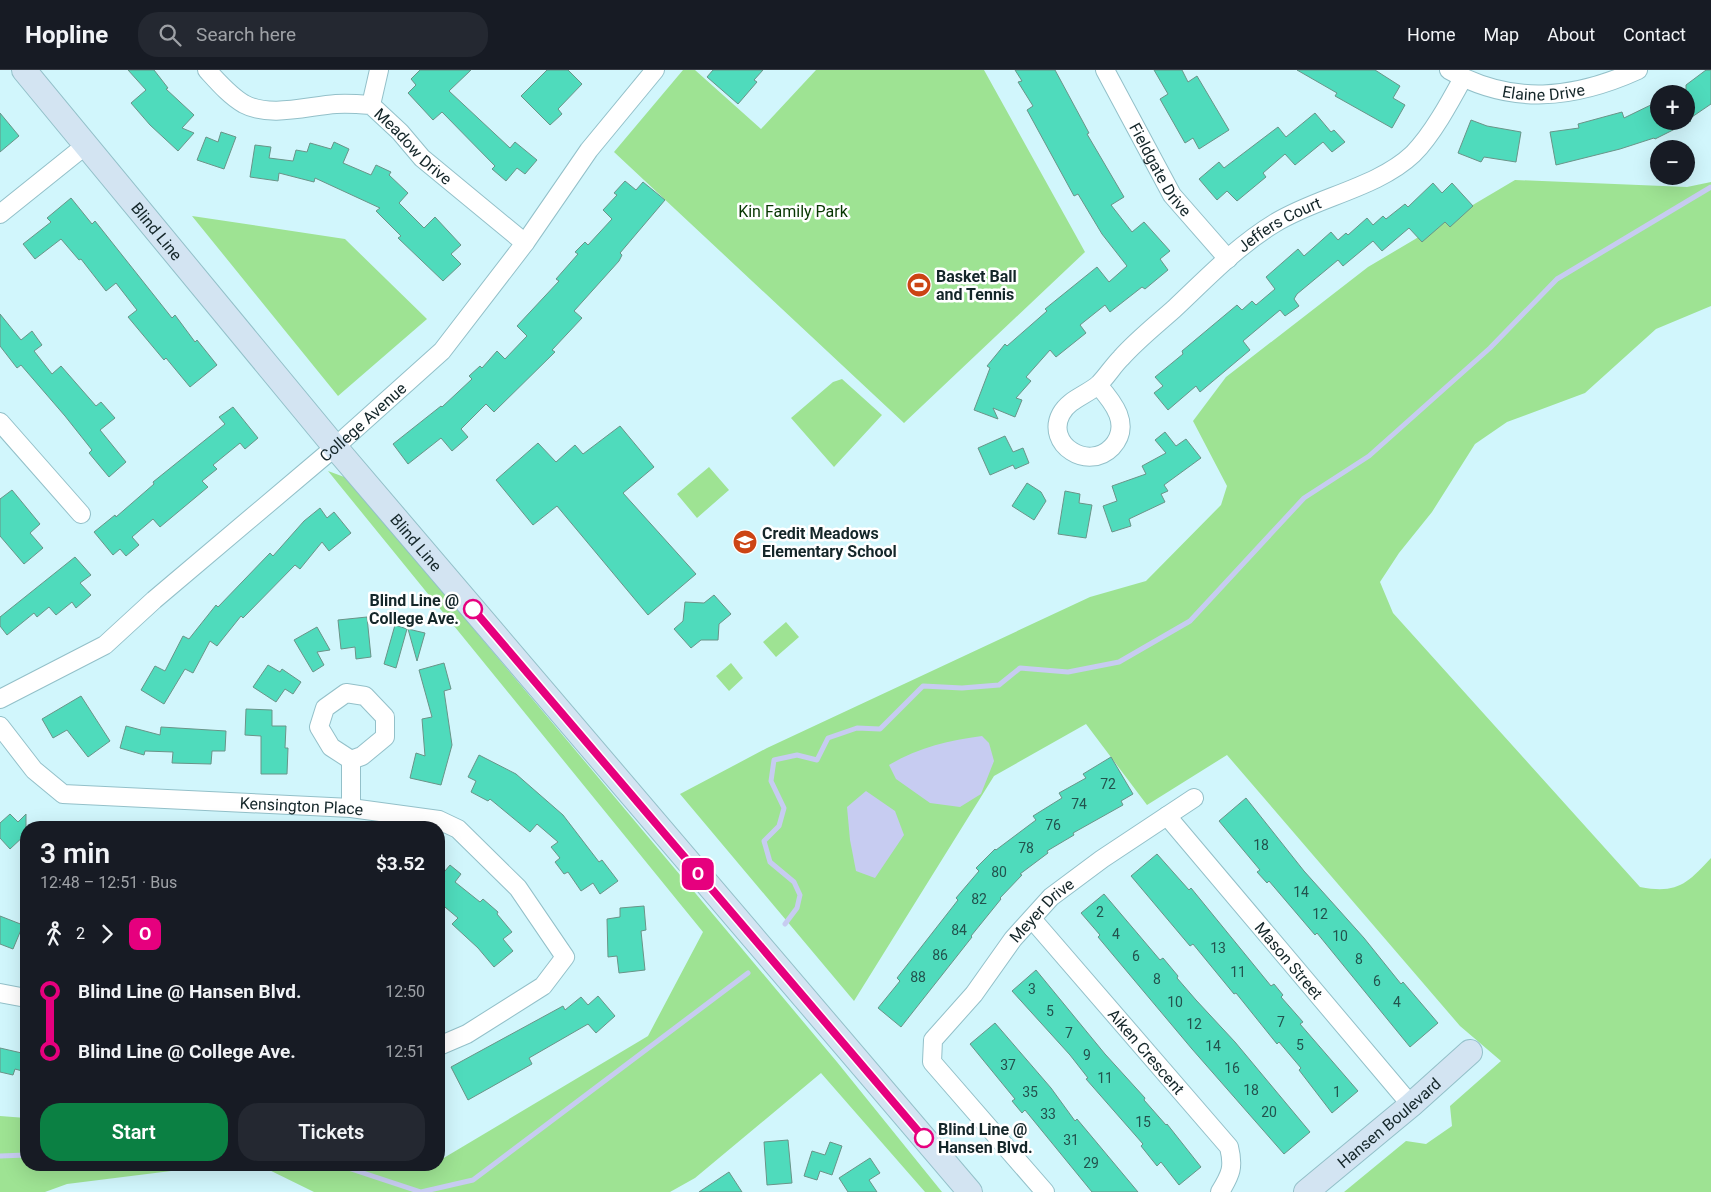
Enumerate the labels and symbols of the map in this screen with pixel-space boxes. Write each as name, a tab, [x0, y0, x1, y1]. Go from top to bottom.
street label: Elaine Drive	[1501, 80, 1587, 104]
street label: Meadow Drive	[371, 104, 456, 188]
street label: Fieldgate Drive	[1126, 120, 1196, 220]
street label: Jeffers Court	[1234, 193, 1324, 256]
street label: Blind Line	[128, 198, 186, 264]
park label: Kin Family Park	[738, 202, 849, 221]
place label: Basket Ball and Tennis	[936, 267, 1017, 304]
sports icon: Basket Ball and Tennis	[906, 272, 932, 298]
street label: College Avenue	[316, 378, 410, 465]
street label: Blind Line	[387, 510, 446, 575]
place label: Credit Meadows Elementary School	[762, 524, 897, 561]
school or university icon: Credit Meadows Elementary School	[732, 529, 758, 555]
place label: Blind Line @ College Ave.	[369, 591, 459, 628]
marker: Blind Line @ College Ave.	[463, 599, 483, 619]
house number: 72	[1100, 776, 1116, 792]
street label: Kensington Place	[239, 793, 364, 819]
house number: 74	[1071, 796, 1087, 812]
house number: 76	[1045, 817, 1061, 833]
house number: 18	[1253, 837, 1269, 853]
house number: 78	[1018, 840, 1034, 856]
line badge: O	[682, 858, 714, 890]
house number: 80	[991, 864, 1007, 880]
street label: Meyer Drive	[1005, 874, 1077, 946]
house number: 14	[1293, 884, 1309, 900]
house number: 82	[971, 891, 987, 907]
house number: 2	[1096, 904, 1104, 920]
house number: 12	[1312, 906, 1328, 922]
street label: Mason Street	[1251, 918, 1327, 1003]
house number: 84	[951, 922, 967, 938]
house number: 4	[1112, 926, 1120, 942]
house number: 10	[1332, 928, 1348, 944]
house number: 13	[1210, 940, 1226, 956]
house number: 86	[932, 947, 948, 963]
house number: 6	[1132, 948, 1140, 964]
house number: 8	[1355, 951, 1363, 967]
house number: 11	[1230, 964, 1246, 980]
house number: 88	[910, 969, 926, 985]
house number: 8	[1153, 971, 1161, 987]
house number: 6	[1373, 973, 1381, 989]
house number: 3	[1028, 981, 1036, 997]
house number: 10	[1167, 994, 1183, 1010]
house number: 4	[1393, 994, 1401, 1010]
house number: 5	[1046, 1003, 1054, 1019]
street label: Aiken Crescent	[1104, 1005, 1189, 1098]
house number: 7	[1277, 1014, 1285, 1030]
house number: 12	[1186, 1016, 1202, 1032]
house number: 7	[1065, 1025, 1073, 1041]
house number: 5	[1296, 1037, 1304, 1053]
house number: 14	[1205, 1038, 1221, 1054]
house number: 9	[1083, 1047, 1091, 1063]
house number: 37	[1000, 1057, 1016, 1073]
house number: 16	[1224, 1060, 1240, 1076]
house number: 11	[1097, 1070, 1113, 1086]
street label: Hansen Boulevard	[1333, 1074, 1444, 1172]
house number: 18	[1243, 1082, 1259, 1098]
house number: 35	[1022, 1084, 1038, 1100]
house number: 1	[1333, 1084, 1341, 1100]
house number: 20	[1261, 1104, 1277, 1120]
house number: 33	[1040, 1106, 1056, 1122]
house number: 15	[1135, 1114, 1151, 1130]
place label: Blind Line @ Hansen Blvd.	[938, 1120, 1033, 1157]
marker: Blind Line @ Hansen Blvd.	[914, 1128, 934, 1148]
house number: 31	[1063, 1132, 1079, 1148]
house number: 29	[1083, 1155, 1099, 1171]

